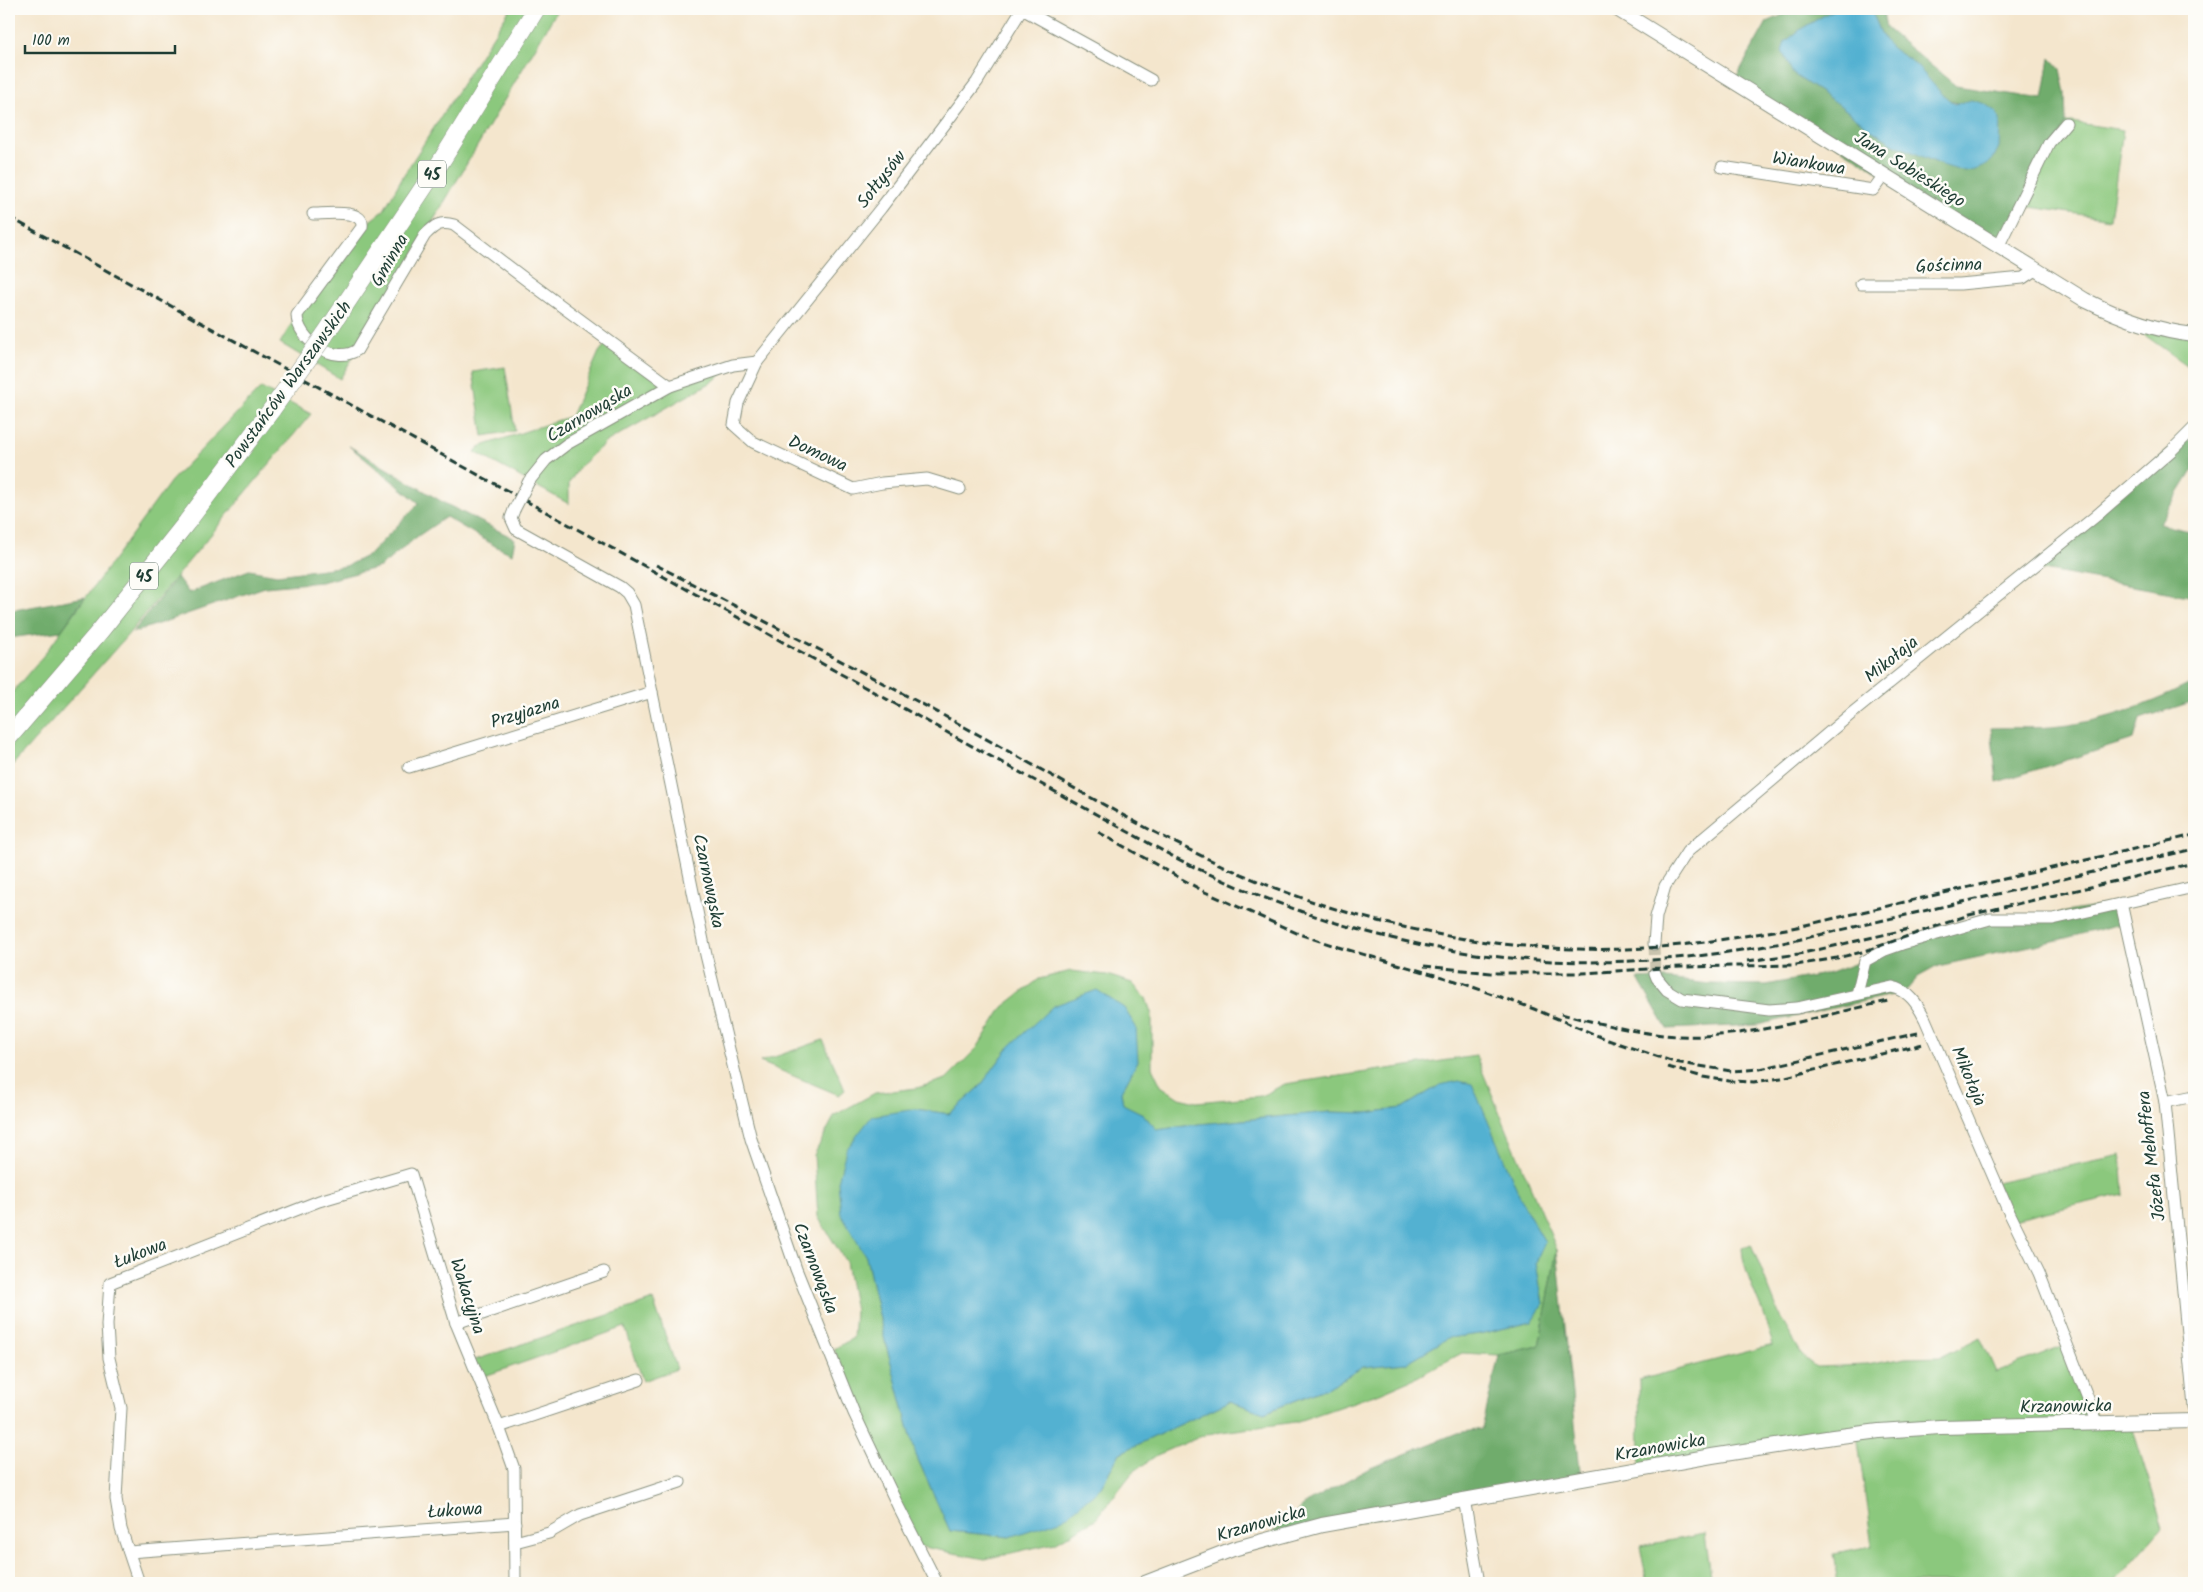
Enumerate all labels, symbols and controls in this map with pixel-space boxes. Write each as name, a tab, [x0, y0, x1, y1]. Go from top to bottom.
scale bar	[25, 22, 175, 54]
text: 100 m	[32, 29, 70, 53]
street label: Jana Sobieskiego	[1848, 124, 1971, 216]
street label: Sołtysów	[850, 144, 915, 215]
street label: Wiankowa	[1770, 144, 1847, 185]
road number: 45	[418, 160, 446, 188]
street label: Gminna	[363, 229, 417, 293]
street label: Gościnna	[1915, 251, 1983, 282]
street label: Powstańców Warszawskich	[218, 295, 360, 475]
street label: Czarnowąska	[541, 377, 638, 451]
street label: Domowa	[783, 428, 852, 481]
road number: 45	[130, 562, 158, 590]
street label: Mikołaja	[1858, 629, 1926, 691]
street label: Przyjazna	[487, 689, 564, 738]
street label: Czarnowąska	[683, 831, 732, 931]
street label: Mikołaja	[1942, 1042, 1993, 1111]
street label: Józefa Mehoffera	[2130, 1089, 2175, 1223]
street label: Czarnowąska	[784, 1219, 845, 1319]
street label: Łukowa	[110, 1231, 171, 1278]
street label: Wakacyjna	[441, 1255, 492, 1338]
street label: Krzanowicka	[2020, 1392, 2112, 1423]
street label: Krzanowicka	[1612, 1426, 1708, 1471]
street label: Łukowa	[427, 1495, 484, 1528]
street label: Krzanowicka	[1213, 1498, 1310, 1551]

